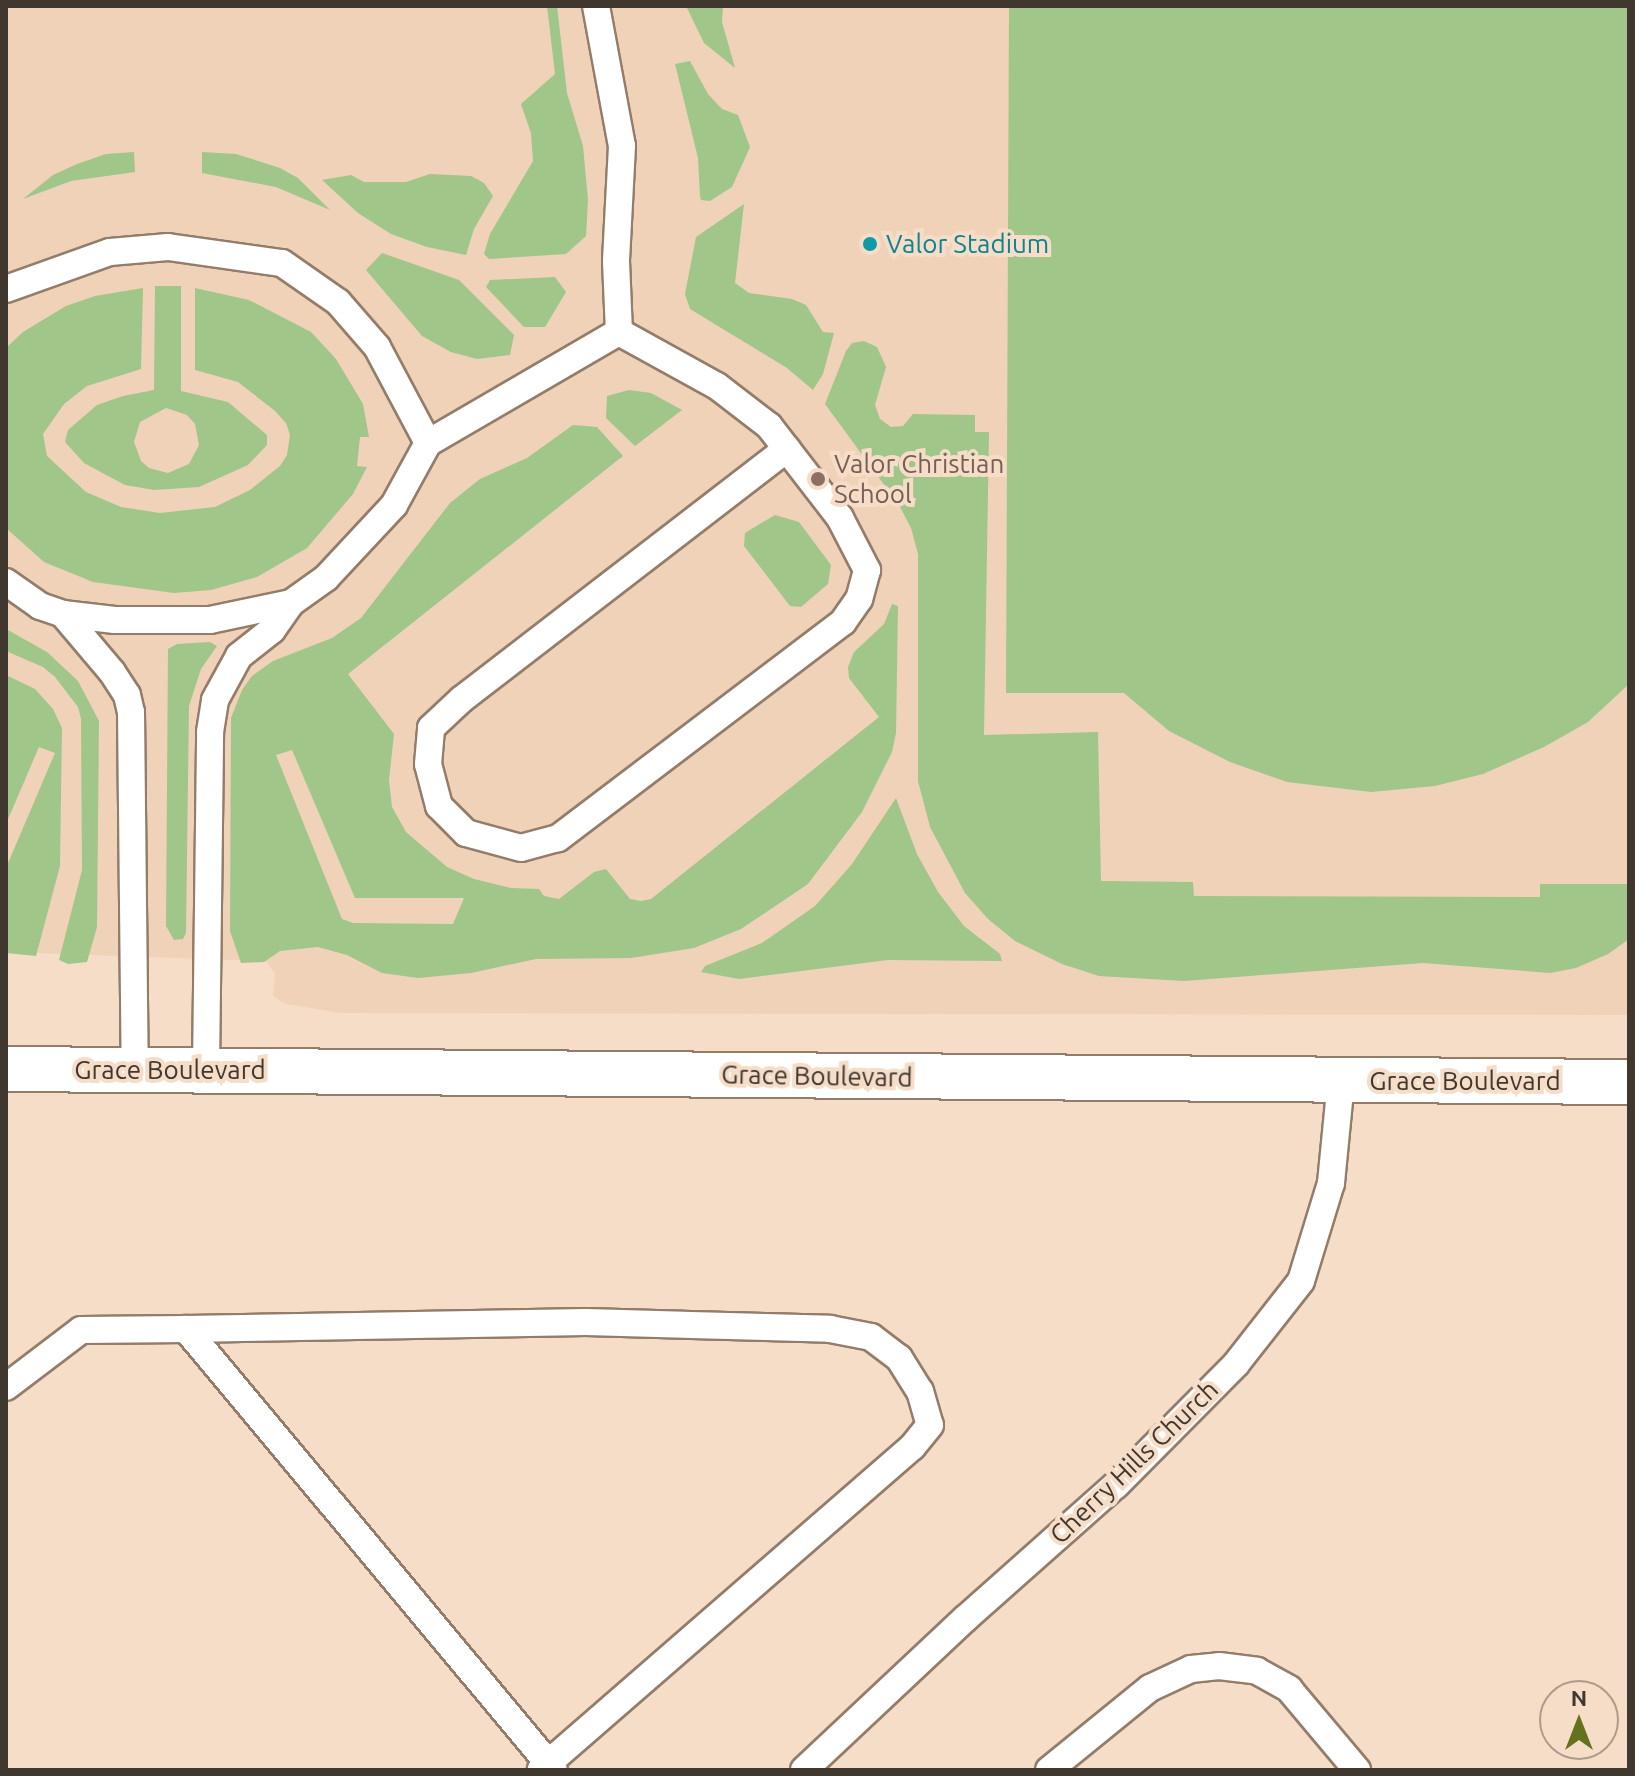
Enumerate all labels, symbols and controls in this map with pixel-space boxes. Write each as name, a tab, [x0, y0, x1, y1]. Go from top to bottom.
place label: Valor Stadium	[886, 228, 1049, 260]
marker: Valor Stadium	[861, 235, 879, 253]
place label: Valor Christian School	[834, 448, 1004, 510]
marker: Valor Christian School	[809, 470, 827, 488]
street label: Grace Boulevard	[74, 1054, 266, 1086]
street label: Grace Boulevard	[721, 1059, 913, 1093]
street label: Grace Boulevard	[1369, 1065, 1561, 1097]
street label: Cherry Hills Church	[1043, 1374, 1225, 1550]
north arrow	[1539, 1680, 1619, 1760]
text: N	[1571, 1685, 1587, 1710]

